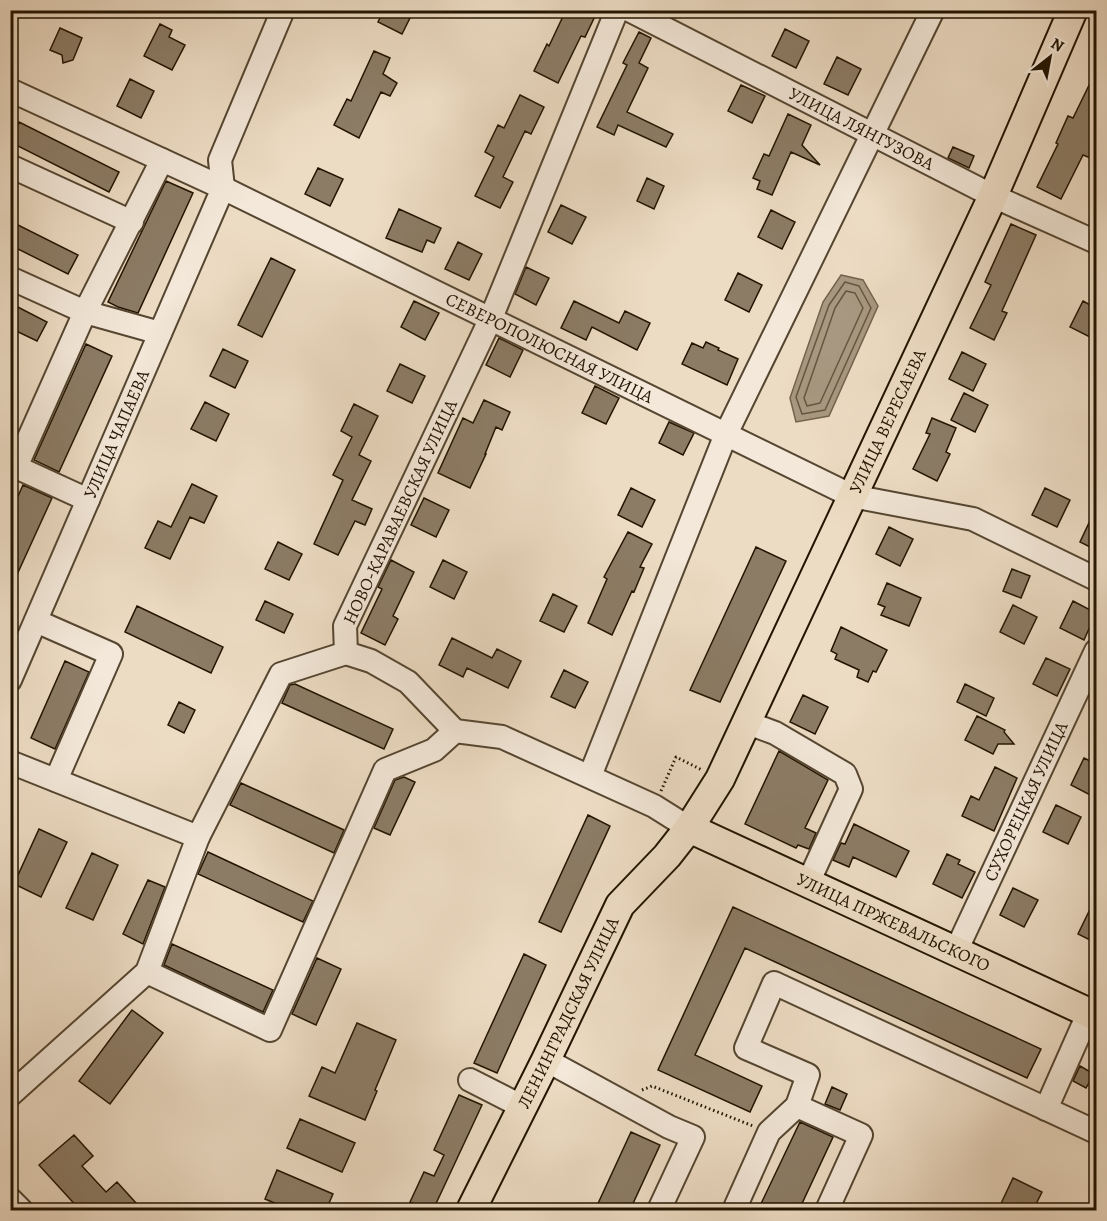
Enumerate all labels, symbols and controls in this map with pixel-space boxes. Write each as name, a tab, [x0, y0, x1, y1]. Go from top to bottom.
north arrow	[1020, 27, 1080, 87]
text: N	[1047, 33, 1068, 58]
street label: УЛИЦА ЛЯНГУЗОВА	[784, 82, 939, 176]
street label: СЕВЕРОПОЛЮСНАЯ УЛИЦА	[442, 287, 658, 409]
street label: УЛИЦА ВЕРЕСАЕВА	[843, 345, 932, 497]
street label: УЛИЦА ЧАПАЕВА	[78, 366, 155, 502]
street label: НОВО-КАРАВАЕВСКАЯ УЛИЦА	[337, 395, 463, 628]
street label: СУХОРЕЦКАЯ УЛИЦА	[978, 717, 1074, 885]
street label: УЛИЦА ПРЖЕВАЛЬСКОГО	[793, 867, 994, 977]
street label: ЛЕНИНГРАДСКАЯ УЛИЦА	[512, 913, 625, 1112]

